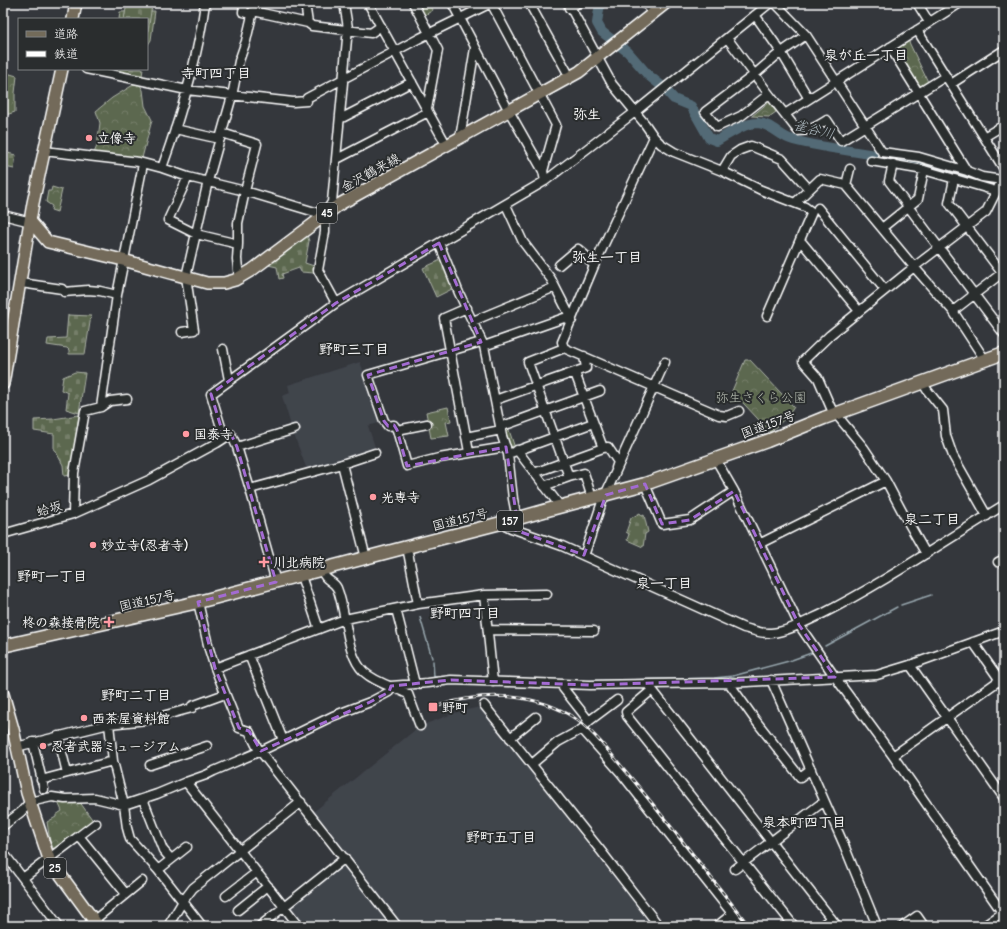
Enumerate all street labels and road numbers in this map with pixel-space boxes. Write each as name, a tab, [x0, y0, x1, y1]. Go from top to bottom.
street label: 金沢鶴来線	[338, 150, 403, 195]
road number: 45	[317, 203, 337, 223]
street label: 国道157号	[739, 408, 798, 441]
street label: 蛤坂	[35, 498, 64, 519]
street label: 国道157号	[430, 505, 490, 534]
road number: 157	[497, 511, 523, 531]
street label: 国道157号	[117, 587, 177, 614]
road number: 25	[44, 858, 66, 878]

